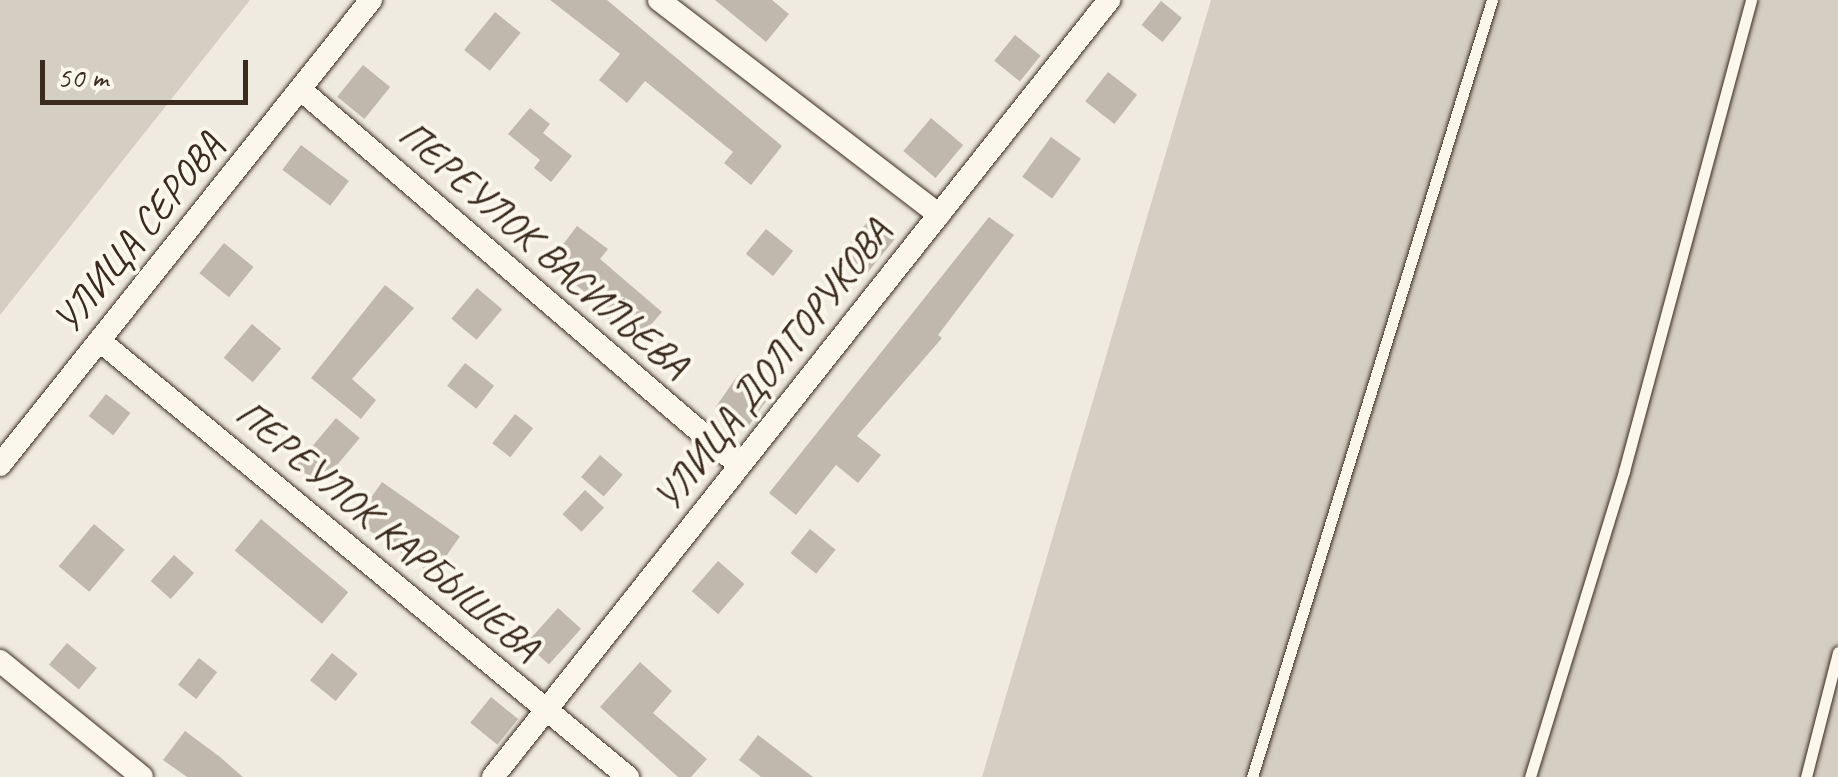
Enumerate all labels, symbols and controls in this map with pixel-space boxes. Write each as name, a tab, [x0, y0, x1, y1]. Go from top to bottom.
scale bar	[45, 40, 252, 102]
text: 50 m	[57, 58, 108, 96]
street label: ПЕРЕУЛОК ВАСИЛЬЕВА	[389, 110, 699, 388]
street label: УЛИЦА СЕРОВА	[42, 123, 234, 343]
street label: УЛИЦА ДОЛГОРУКОВА	[644, 211, 900, 519]
street label: ПЕРЕУЛОК КАРБЫШЕВА	[226, 389, 550, 671]

